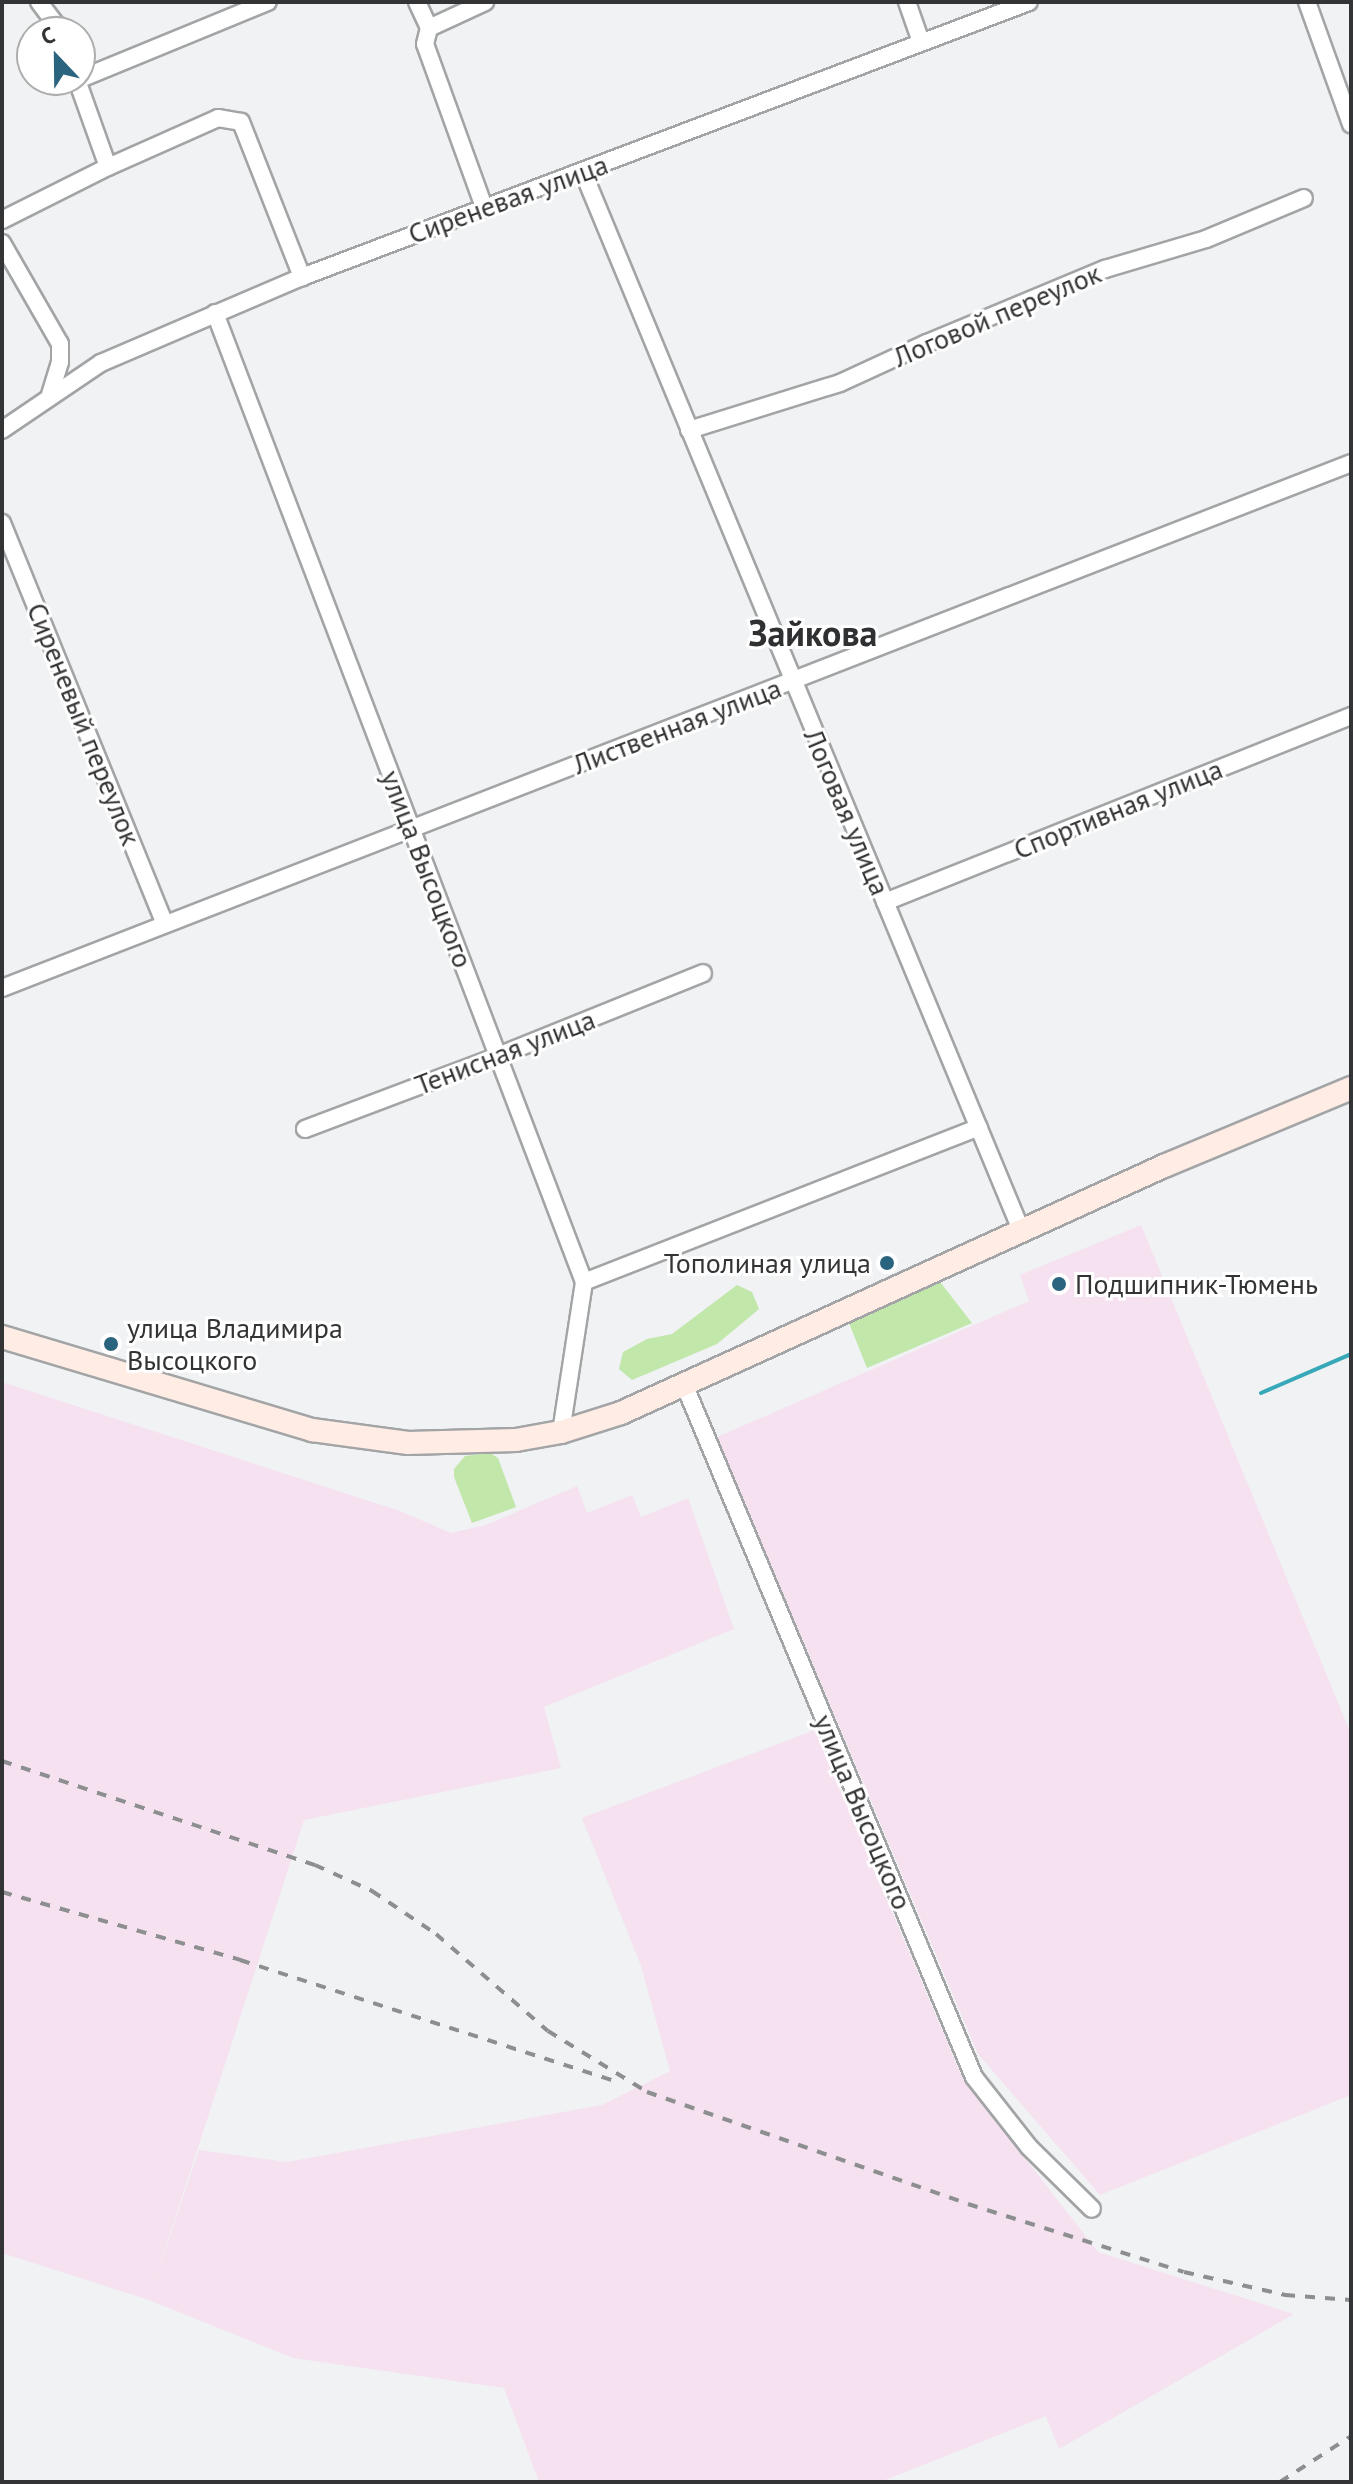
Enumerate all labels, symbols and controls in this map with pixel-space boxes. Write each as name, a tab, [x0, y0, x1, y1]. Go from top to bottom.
north arrow	[16, 16, 96, 96]
text: С	[37, 20, 59, 51]
street label: Сиреневая улица	[404, 147, 612, 251]
street label: Логовой переулок	[888, 256, 1106, 374]
street label: Сиреневый переулок	[20, 598, 148, 850]
district label: Зайкова	[749, 611, 877, 655]
street label: Лиственная улица	[568, 671, 786, 781]
street label: Логовая улица	[797, 724, 897, 900]
street label: Спортивная улица	[1009, 752, 1227, 866]
street label: улица Высоцкого	[374, 765, 480, 973]
street label: Тенисная улица	[410, 1002, 600, 1102]
place label: Тополиная улица	[664, 1246, 871, 1280]
marker: Тополиная улица	[878, 1254, 896, 1272]
place label: Подшипник-Тюмень	[1075, 1267, 1318, 1301]
marker: Подшипник-Тюмень	[1050, 1275, 1068, 1293]
place label: улица Владимира Высоцкого	[127, 1311, 343, 1377]
marker: улица Владимира Высоцкого	[102, 1335, 120, 1353]
street label: улица Высоцкого	[807, 1709, 919, 1915]

